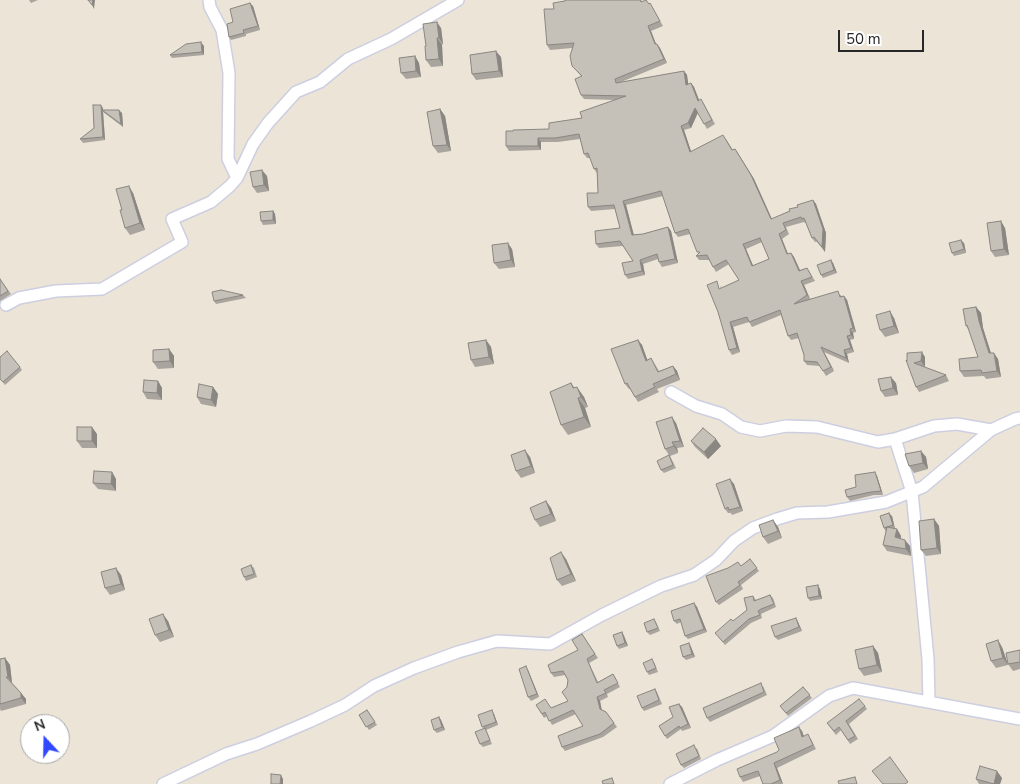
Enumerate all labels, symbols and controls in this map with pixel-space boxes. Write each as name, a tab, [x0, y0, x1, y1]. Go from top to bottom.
scale bar	[840, 20, 926, 52]
text: 50 m	[846, 29, 881, 49]
north arrow	[20, 714, 70, 764]
text: N	[31, 715, 48, 736]

